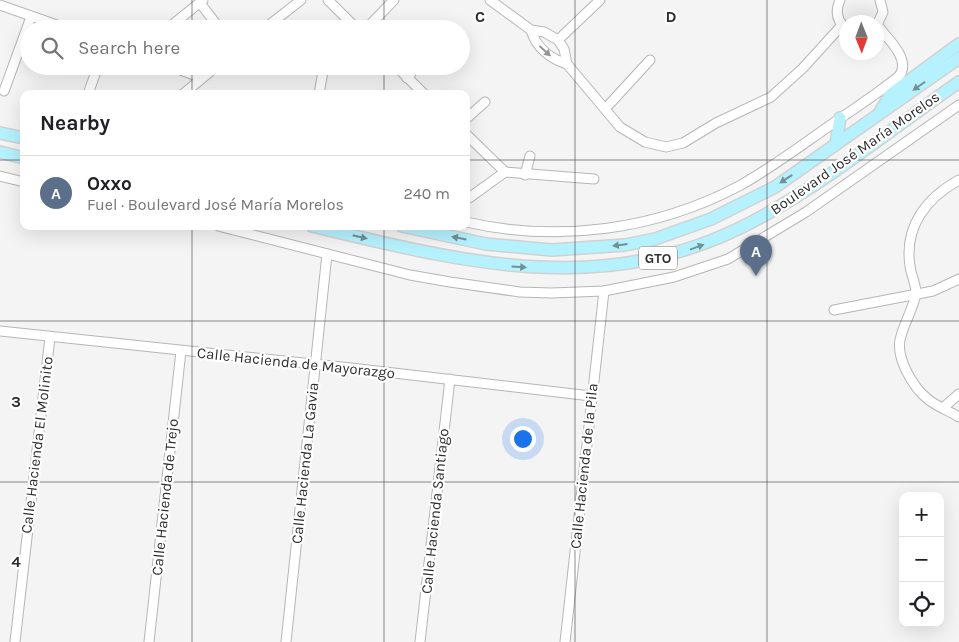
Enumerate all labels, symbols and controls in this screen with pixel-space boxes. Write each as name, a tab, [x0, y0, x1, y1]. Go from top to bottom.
text: C	[475, 7, 485, 26]
text: D	[666, 7, 677, 26]
north arrow	[839, 15, 884, 60]
search box	[20, 20, 470, 75]
icon: search	[38, 34, 66, 62]
text: Search here	[78, 37, 180, 59]
one-way arrow	[539, 45, 551, 57]
one-way arrow	[912, 81, 926, 91]
street label: Boulevard José María Morelos	[767, 88, 943, 218]
text: Nearby	[40, 111, 110, 135]
text: Oxxo	[87, 173, 132, 195]
one-way arrow	[780, 174, 793, 184]
text: A	[51, 184, 61, 203]
text: 240 m	[404, 184, 450, 203]
text: Fuel · Boulevard José María Morelos	[87, 195, 344, 214]
one-way arrow	[352, 233, 367, 241]
one-way arrow	[451, 234, 467, 242]
pin: A	[740, 235, 772, 276]
one-way arrow	[612, 241, 628, 249]
one-way arrow	[690, 242, 704, 250]
road number: GTO	[639, 247, 677, 270]
one-way arrow	[512, 263, 528, 271]
street label: Calle Hacienda de Mayorazgo	[196, 344, 396, 382]
street label: Calle Hacienda El Molinito	[17, 355, 57, 535]
street label: Calle Hacienda La Gavia	[288, 381, 322, 545]
street label: Calle Hacienda de la Pila	[566, 382, 602, 550]
text: 3	[11, 392, 21, 411]
street label: Calle Hacienda de Trejo	[148, 418, 182, 576]
your location	[510, 426, 536, 452]
street label: Calle Hacienda Santiago	[417, 427, 453, 595]
map controls	[899, 492, 944, 627]
button: +	[899, 492, 944, 537]
button: −	[899, 537, 944, 582]
text: 4	[11, 552, 21, 571]
button: locate	[899, 582, 944, 627]

